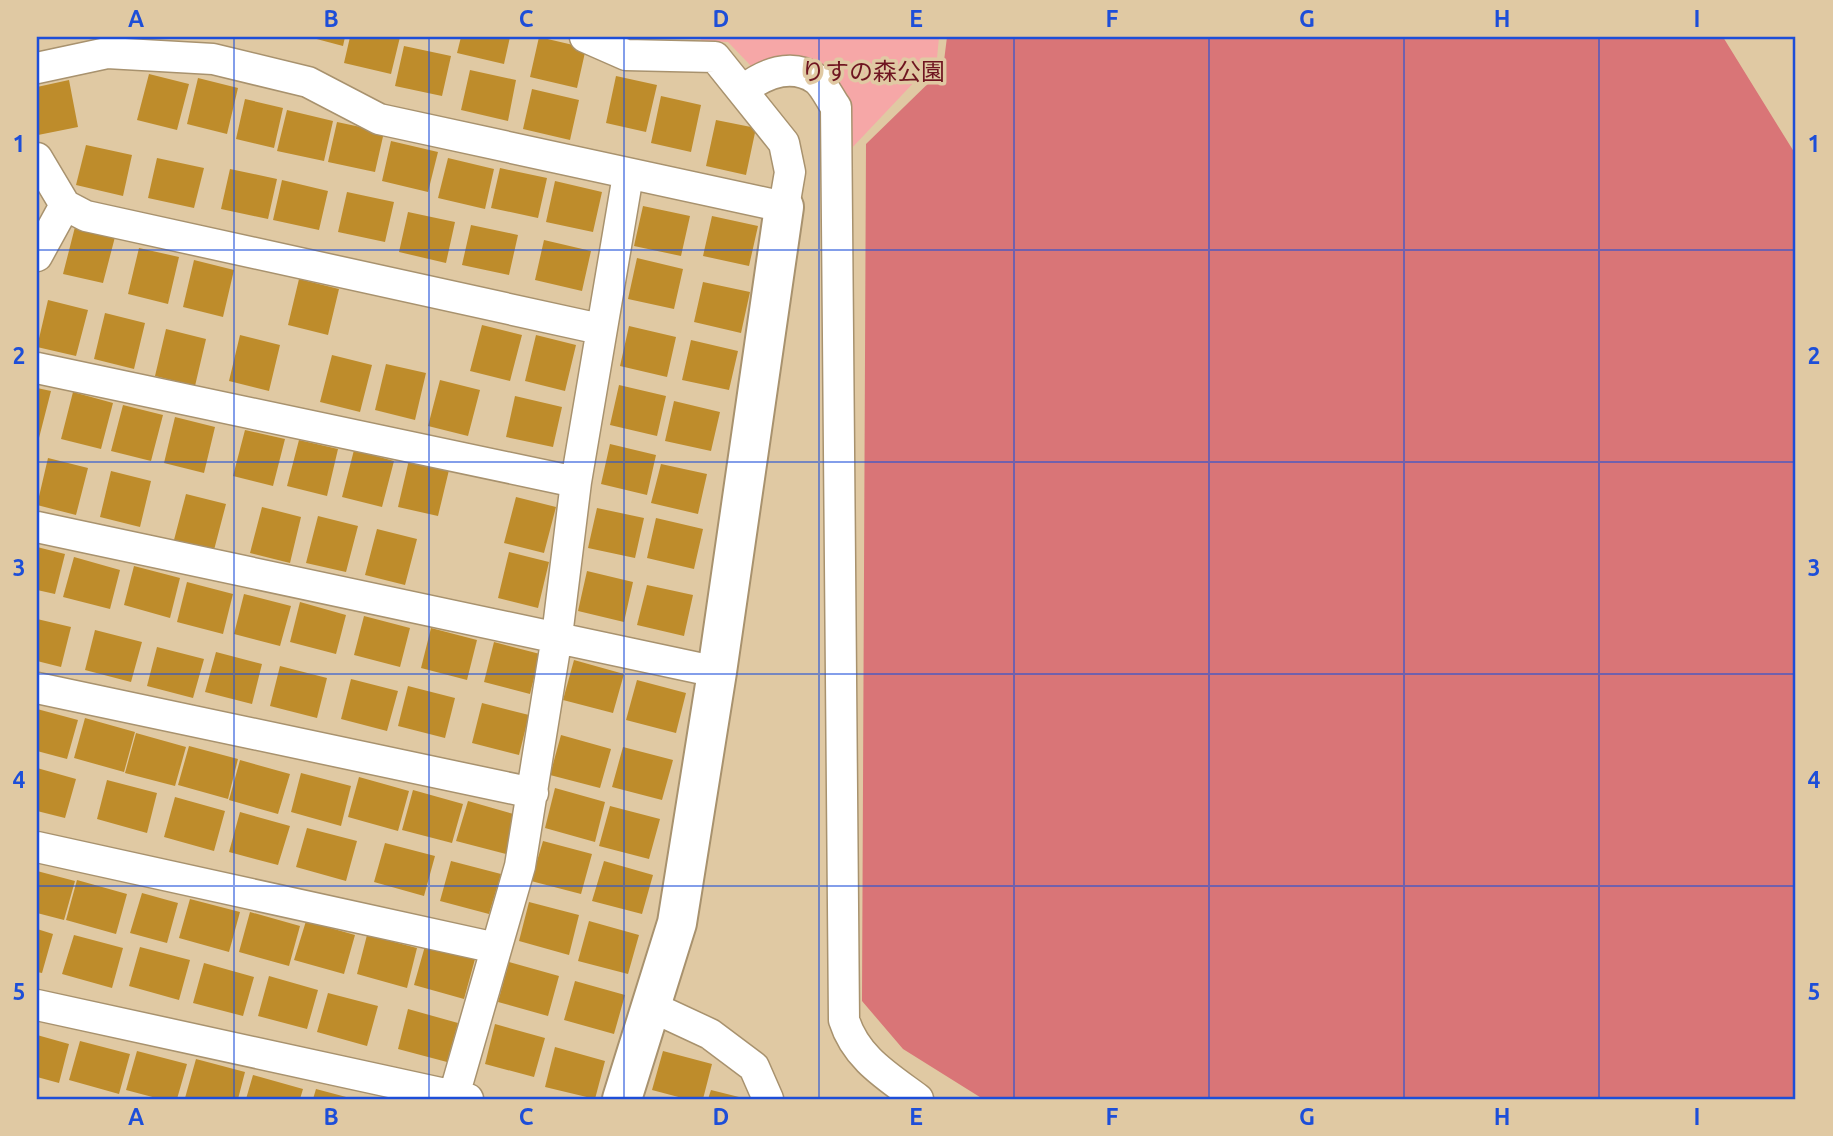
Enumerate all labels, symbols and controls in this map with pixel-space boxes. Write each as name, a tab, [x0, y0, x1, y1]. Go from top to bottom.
text: A	[128, 6, 144, 31]
text: B	[323, 6, 339, 31]
text: C	[519, 6, 534, 31]
text: D	[713, 6, 729, 31]
text: E	[909, 6, 923, 31]
text: F	[1106, 6, 1119, 31]
text: G	[1299, 6, 1315, 31]
text: H	[1494, 6, 1510, 31]
text: I	[1694, 6, 1700, 31]
park label: りすの森公園	[801, 58, 945, 85]
text: 1	[13, 131, 25, 156]
text: 1	[1808, 131, 1820, 156]
text: 2	[13, 343, 25, 368]
text: 2	[1808, 343, 1820, 368]
text: 3	[13, 555, 25, 580]
text: 3	[1808, 555, 1820, 580]
text: 4	[13, 767, 26, 792]
text: 4	[1808, 767, 1821, 792]
text: 5	[13, 979, 25, 1004]
text: 5	[1808, 979, 1820, 1004]
text: A	[128, 1104, 144, 1129]
text: B	[323, 1104, 339, 1129]
text: C	[519, 1104, 534, 1129]
text: D	[713, 1104, 729, 1129]
text: E	[909, 1104, 923, 1129]
text: F	[1106, 1104, 1119, 1129]
text: G	[1299, 1104, 1315, 1129]
text: H	[1494, 1104, 1510, 1129]
text: I	[1694, 1104, 1700, 1129]

